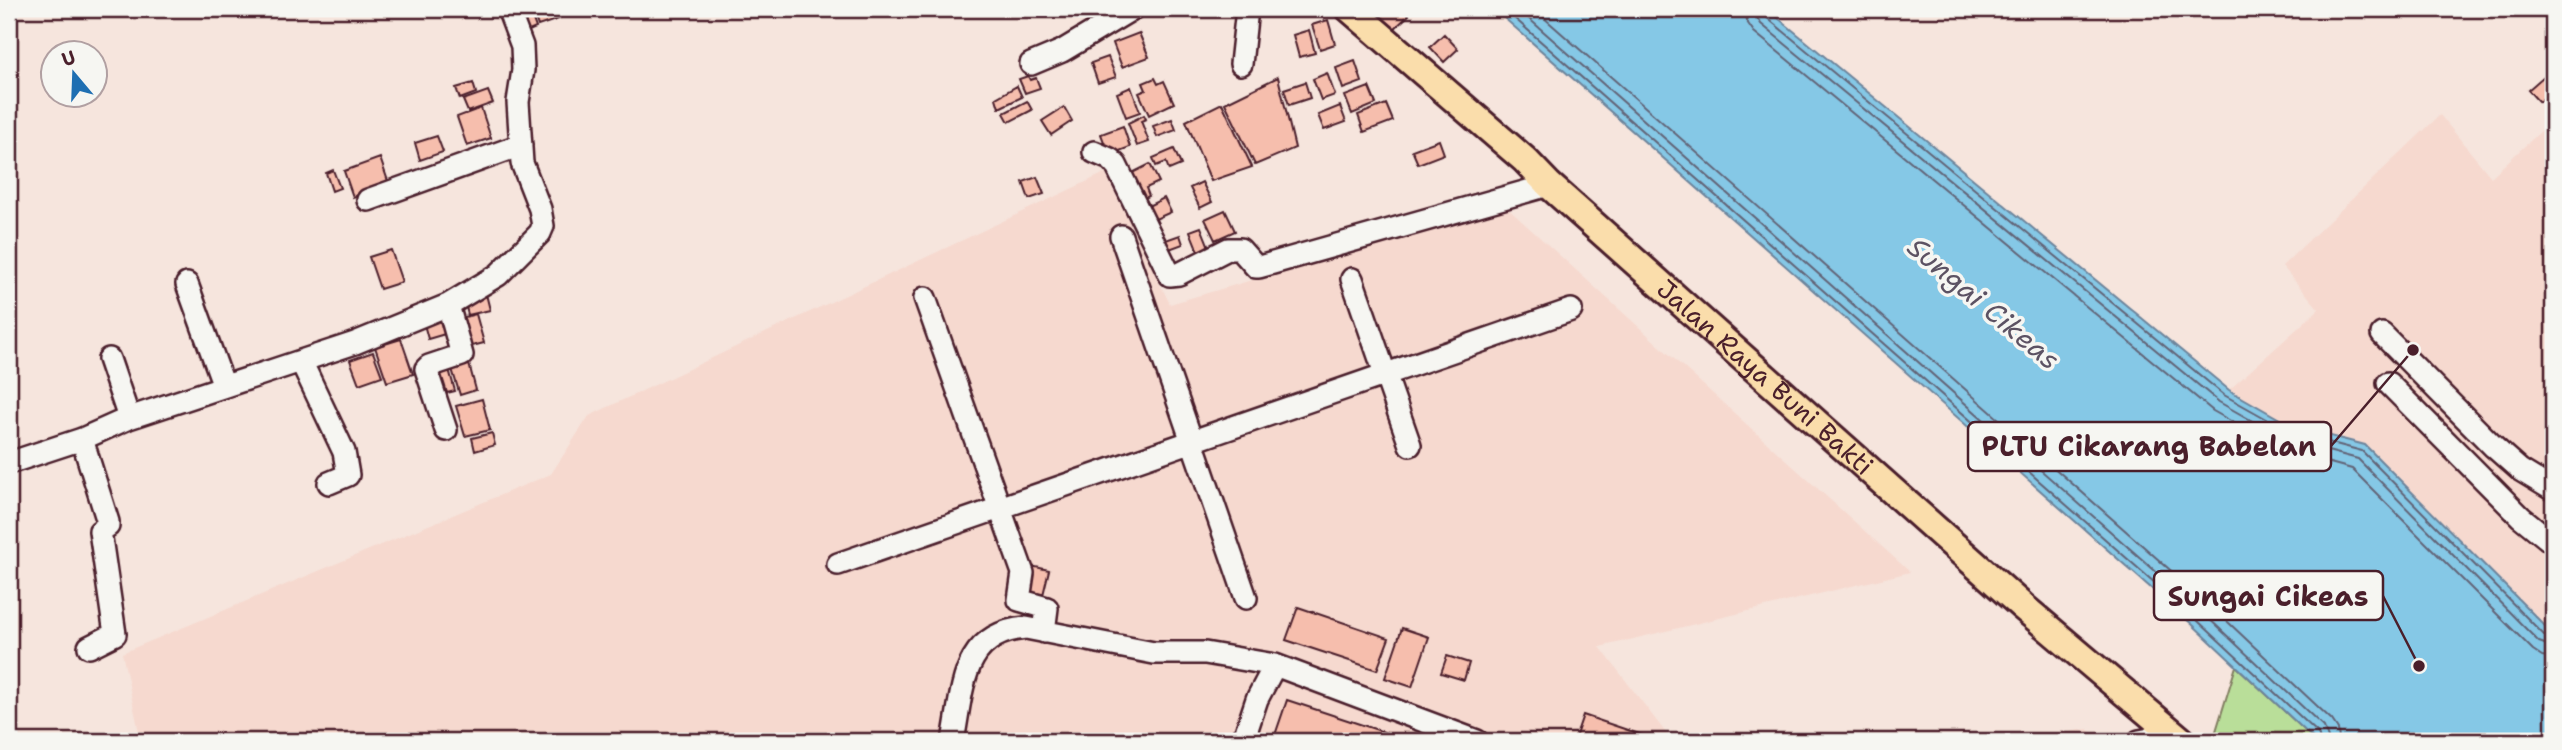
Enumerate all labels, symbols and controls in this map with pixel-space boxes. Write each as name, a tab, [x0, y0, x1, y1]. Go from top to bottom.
north arrow	[38, 38, 108, 108]
text: U	[58, 44, 79, 72]
water label: Sungai Cikeas	[1900, 228, 2068, 378]
street label: Jalan Raya Buni Bakti	[1650, 271, 1881, 483]
callout: PLTU Cikarang Babelan	[1968, 422, 2331, 471]
text: PLTU Cikarang Babelan	[1982, 427, 2316, 465]
callout: Sungai Cikeas	[2154, 571, 2383, 620]
text: Sungai Cikeas	[2168, 577, 2368, 615]

